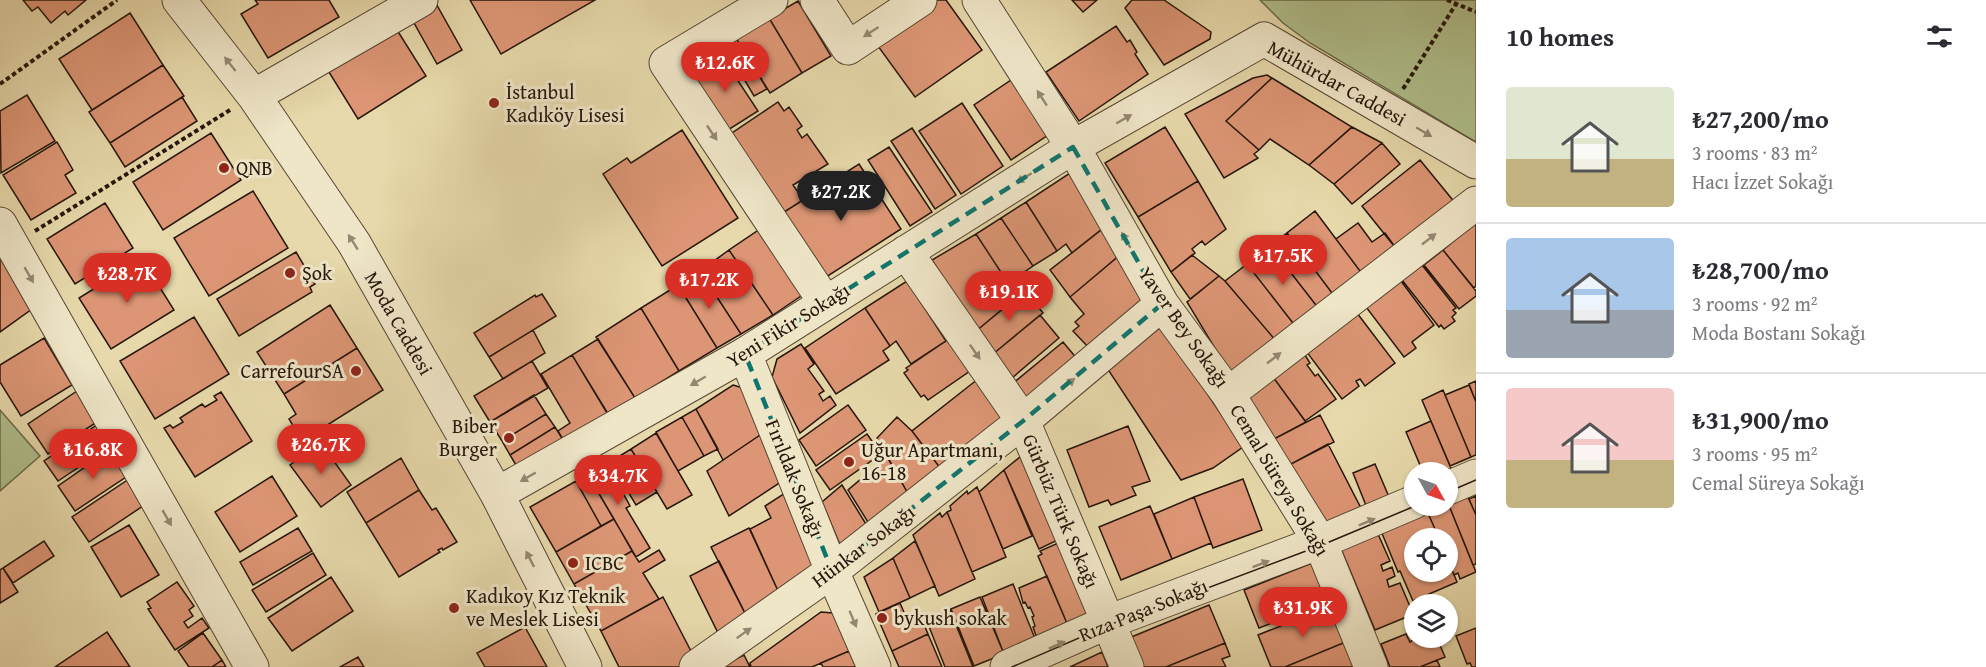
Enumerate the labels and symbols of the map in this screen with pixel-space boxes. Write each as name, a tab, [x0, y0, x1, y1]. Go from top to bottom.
one-way arrow	[864, 26, 880, 38]
street label: Mühürdar Caddesi	[1263, 32, 1412, 133]
pin: ₺12.6K	[676, 42, 774, 93]
one-way arrow	[224, 57, 236, 72]
place label: İstanbul Kadıköy Lisesi	[506, 77, 625, 129]
one-way arrow	[1036, 90, 1047, 106]
marker: İstanbul Kadıköy Lisesi	[487, 96, 501, 110]
one-way arrow	[1116, 113, 1132, 124]
one-way arrow	[706, 124, 718, 140]
one-way arrow	[1415, 126, 1432, 136]
place label: QNB	[236, 153, 273, 182]
marker: QNB	[217, 161, 231, 175]
pin: ₺27.2K	[792, 171, 890, 222]
one-way arrow	[1016, 173, 1032, 184]
one-way arrow	[1121, 232, 1131, 249]
one-way arrow	[347, 234, 358, 250]
one-way arrow	[1421, 234, 1436, 246]
pin: ₺17.5K	[1234, 235, 1332, 286]
pin: ₺28.7K	[78, 253, 176, 304]
place label: Şok	[302, 258, 333, 287]
pin: ₺17.2K	[660, 259, 758, 310]
street label: Yaver Bey Sokağı	[1132, 260, 1237, 393]
street label: Moda Caddesi	[358, 265, 441, 380]
marker: Şok	[283, 266, 297, 280]
one-way arrow	[24, 267, 34, 284]
pin: ₺19.1K	[960, 271, 1058, 322]
street label: Yeni Fikir Sokağı	[721, 275, 855, 374]
one-way arrow	[969, 343, 981, 359]
one-way arrow	[1266, 352, 1282, 365]
place label: CarrefourSA	[241, 356, 344, 385]
marker: CarrefourSA	[349, 364, 363, 378]
one-way arrow	[689, 376, 706, 386]
one-way arrow	[1060, 377, 1076, 390]
street label: Cemal Süreya Sokağı	[1224, 398, 1338, 562]
place label: Biber Burger	[439, 411, 497, 463]
street label: Fırıldak Sokağı	[759, 415, 832, 541]
pin: ₺26.7K	[272, 424, 370, 475]
pin: ₺16.8K	[44, 429, 142, 480]
street label: Gürbüz Türk Sokağı	[1016, 429, 1107, 593]
marker: Biber Burger	[502, 431, 516, 445]
place label: Uğur Apartmanı, 16-18	[861, 435, 1003, 487]
pin: ₺34.7K	[569, 455, 667, 506]
marker: Uğur Apartmanı, 16-18	[842, 455, 856, 469]
north arrow	[1404, 462, 1458, 516]
one-way arrow	[520, 472, 536, 483]
street label: Hünkar Sokağı	[805, 497, 921, 594]
one-way arrow	[162, 509, 172, 526]
one-way arrow	[1359, 517, 1377, 527]
place label: ICBC	[585, 548, 624, 577]
one-way arrow	[525, 550, 535, 567]
marker: ICBC	[566, 556, 580, 570]
one-way arrow	[1252, 559, 1270, 569]
street label: Rıza Paşa Sokağı	[1074, 570, 1212, 649]
place label: Kadıkoy Kız Teknik ve Meslek Lisesi	[466, 581, 626, 633]
pin: ₺31.9K	[1254, 587, 1352, 638]
marker: Kadıkoy Kız Teknik ve Meslek Lisesi	[447, 601, 461, 615]
place label: bykush sokak	[894, 603, 1008, 632]
one-way arrow	[848, 611, 858, 629]
marker: bykush sokak	[875, 611, 889, 625]
one-way arrow	[736, 628, 752, 639]
one-way arrow	[1049, 640, 1066, 649]

